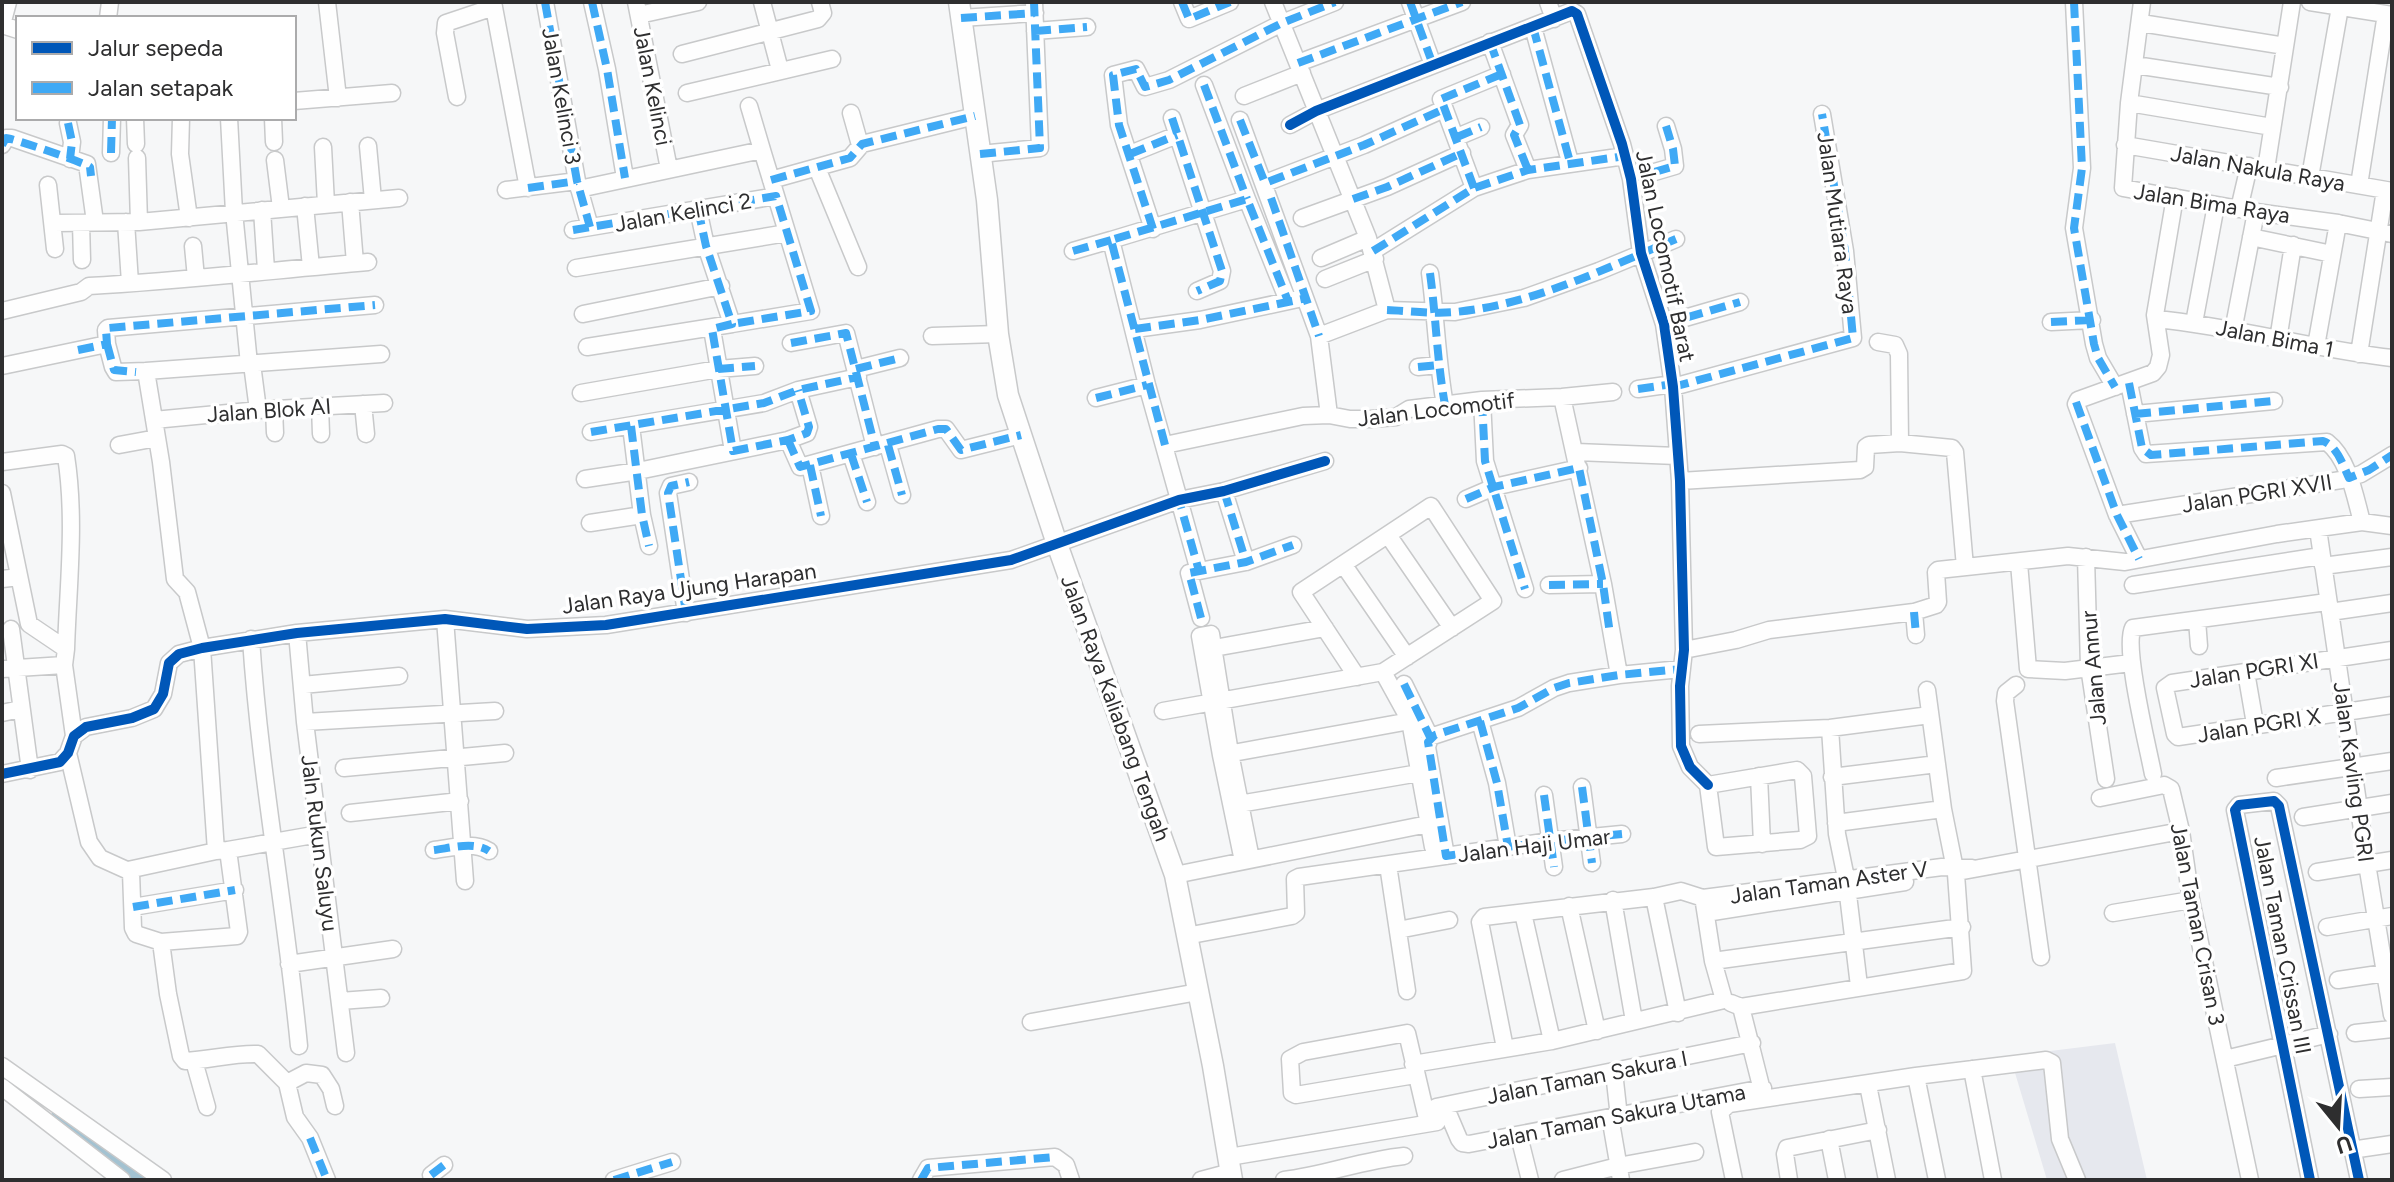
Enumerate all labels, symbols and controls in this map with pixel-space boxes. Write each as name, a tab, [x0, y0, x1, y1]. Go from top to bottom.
legend	[16, 16, 296, 120]
street label: Jalan Kelinci	[628, 24, 677, 148]
street label: Jalan Kelinci 3	[536, 26, 587, 166]
text: Jalur sepeda	[88, 33, 223, 62]
text: Jalan setapak	[88, 73, 233, 102]
street label: Jalan Mutiara Raya	[1811, 130, 1864, 316]
street label: Jalan Nakula Raya	[2169, 140, 2347, 197]
street label: Jalan Locomotif Barat	[1630, 148, 1701, 364]
street label: Jalan Bima Raya	[2132, 178, 2292, 229]
street label: Jalan Kelinci 2	[613, 187, 754, 238]
street label: Jalan Bima 1	[2214, 314, 2336, 363]
street label: Jalan Locomotif	[1356, 386, 1517, 433]
street label: Jalan Blok AI	[206, 393, 332, 428]
street label: Jalan PGRI XVII	[2180, 468, 2334, 519]
street label: Jalan Raya Ujung Harapan	[560, 557, 818, 620]
street label: Jalan Raya Kaliabang Tengah	[1055, 572, 1176, 845]
street label: Jalan Annur	[2075, 609, 2112, 727]
street label: Jalan PGRI XI	[2188, 647, 2321, 694]
street label: Jalan Kavling PGRI	[2327, 680, 2380, 864]
street label: Jalan PGRI X	[2195, 702, 2323, 749]
street label: Jaln Rukun Saluyu	[295, 753, 344, 933]
street label: Jalan Taman Crisan 3	[2165, 821, 2230, 1028]
street label: Jalan Haji Umar	[1456, 823, 1612, 868]
street label: Jalan Taman Crissan III	[2248, 834, 2317, 1056]
street label: Jalan Taman Aster V	[1728, 855, 1930, 910]
street label: Jalan Taman Sakura I	[1485, 1045, 1690, 1110]
street label: Jalan Taman Sakura Utama	[1485, 1078, 1748, 1155]
north arrow	[2298, 1086, 2378, 1166]
text: U	[2332, 1129, 2356, 1160]

